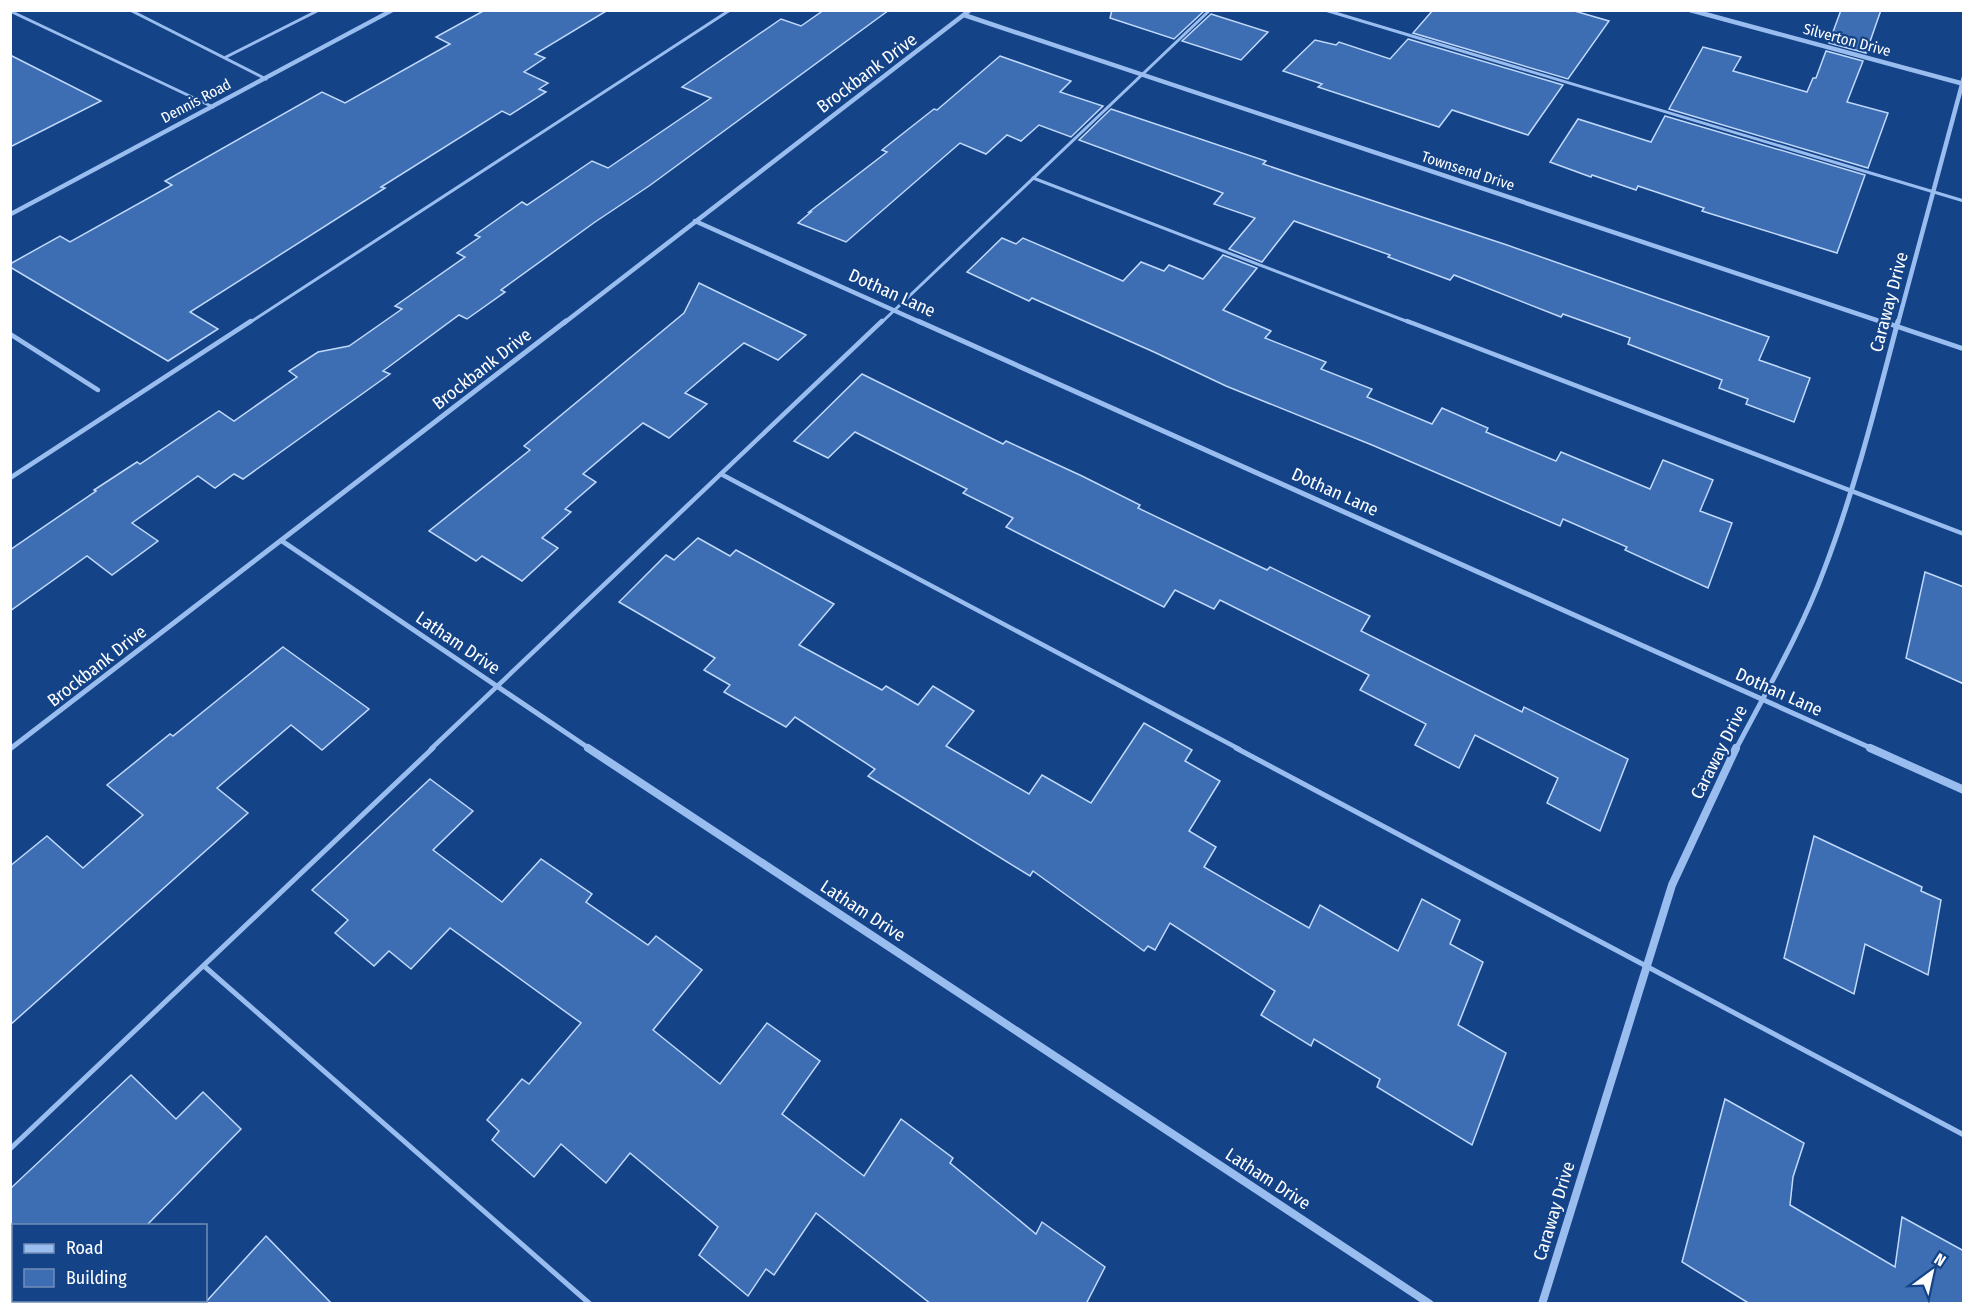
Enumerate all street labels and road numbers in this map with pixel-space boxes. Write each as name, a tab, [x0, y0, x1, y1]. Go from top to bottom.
street label: Silverton Drive	[1801, 20, 1893, 60]
street label: Brockbank Drive	[813, 28, 921, 118]
street label: Dennis Road	[158, 75, 234, 127]
street label: Townsend Drive	[1419, 147, 1517, 195]
street label: Caraway Drive	[1865, 249, 1913, 354]
street label: Dothan Lane	[845, 264, 939, 322]
street label: Brockbank Drive	[428, 323, 536, 414]
street label: Dothan Lane	[1288, 463, 1382, 521]
street label: Latham Drive	[412, 607, 504, 679]
street label: Brockbank Drive	[43, 620, 151, 711]
street label: Dothan Lane	[1732, 663, 1826, 721]
street label: Caraway Drive	[1686, 701, 1752, 803]
street label: Latham Drive	[816, 875, 910, 947]
street label: Latham Drive	[1221, 1143, 1315, 1215]
street label: Caraway Drive	[1528, 1159, 1580, 1263]

